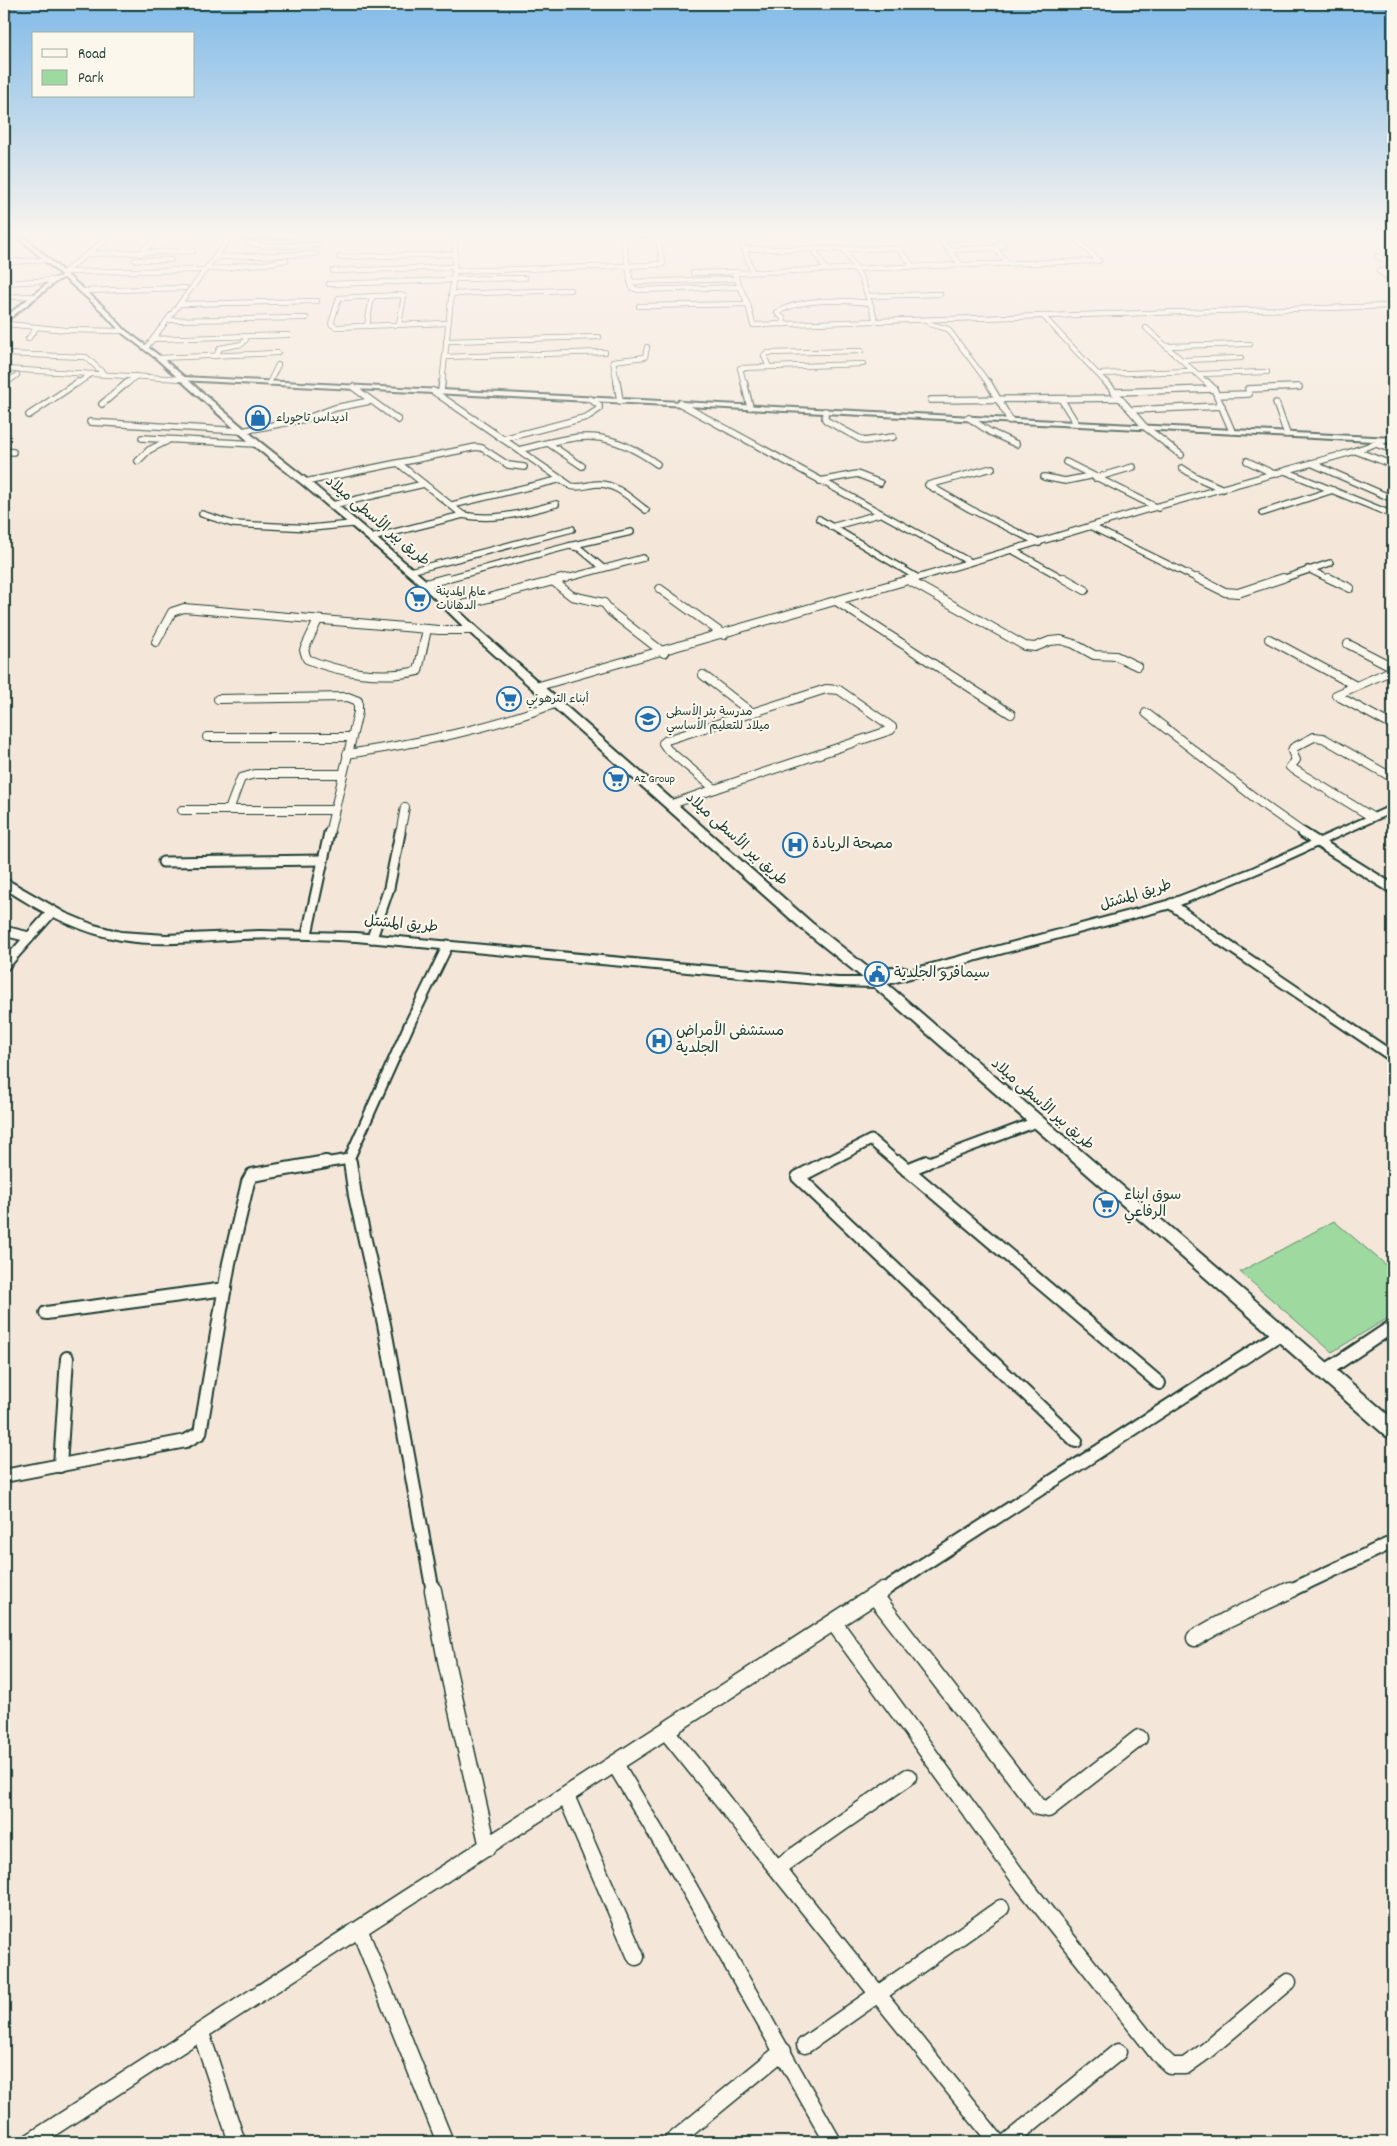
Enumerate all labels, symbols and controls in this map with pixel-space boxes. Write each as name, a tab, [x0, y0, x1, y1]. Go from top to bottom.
legend	[32, 32, 195, 98]
text: Road	[78, 44, 106, 66]
text: Park	[78, 68, 104, 90]
shop icon: اديداس تاجوراء	[245, 405, 271, 431]
place label: اديداس تاجوراء	[276, 410, 348, 427]
street label: طريق بير الأسطى ميلاد	[320, 471, 435, 573]
place label: عالم المدينة الدهانات	[436, 584, 486, 615]
supermarket icon: عالم المدينة الدهانات	[405, 586, 431, 612]
supermarket icon: أبناء الترهوني	[496, 686, 522, 712]
place label: أبناء الترهوني	[526, 691, 589, 709]
place label: مدرسة بئر الأسطى ميلاد للتعليم الأساسي	[666, 703, 770, 736]
school or university icon: مدرسة بئر الأسطى ميلاد للتعليم الأساسي	[635, 706, 661, 732]
supermarket icon: AZ Group	[603, 766, 629, 792]
place label: AZ Group	[634, 771, 675, 788]
street label: طريق بير الأسطى ميلاد	[680, 787, 793, 892]
hospital icon: مصحة الريادة	[782, 832, 808, 858]
place label: مصحة الريادة	[812, 834, 893, 856]
street label: طريق المشتل	[1097, 875, 1175, 917]
street label: طريق المشتل	[363, 911, 439, 939]
public building icon: سيمافرو الجلدية	[864, 961, 890, 987]
place label: سيمافرو الجلدية	[894, 963, 990, 985]
place label: مستشفى الأمراض الجلدية	[676, 1020, 784, 1060]
hospital icon: مستشفى الأمراض الجلدية	[646, 1028, 672, 1054]
street label: طريق بير الأسطى ميلاد	[985, 1053, 1099, 1156]
place label: سوق ابناء الرفاعي	[1124, 1185, 1181, 1224]
supermarket icon: سوق ابناء الرفاعي	[1093, 1192, 1119, 1218]

